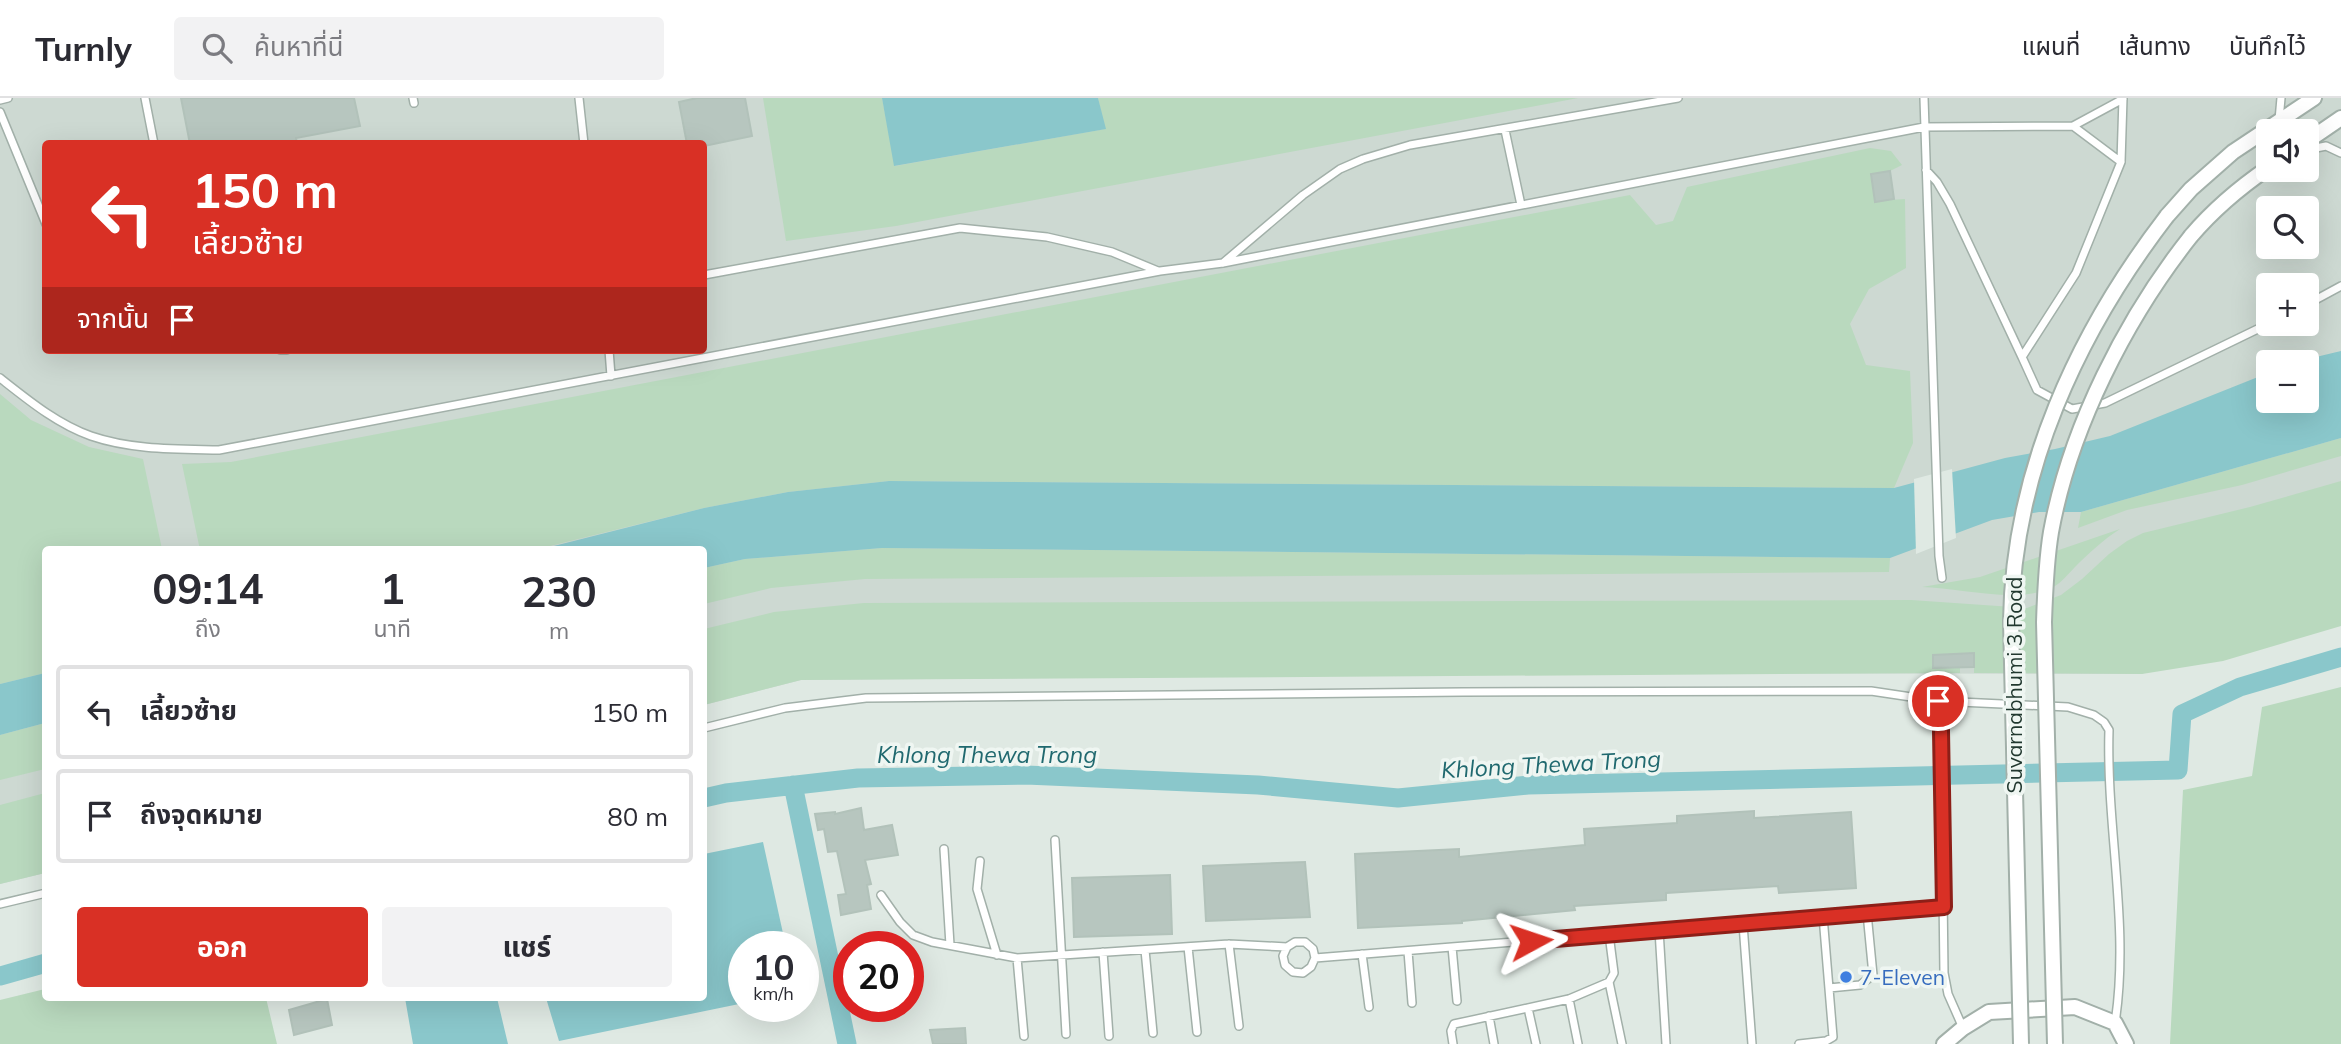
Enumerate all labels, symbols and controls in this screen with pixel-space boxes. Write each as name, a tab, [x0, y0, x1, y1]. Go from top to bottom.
search box	[174, 17, 664, 80]
text: Turnly	[35, 28, 132, 69]
icon: search	[198, 29, 236, 67]
text: ค้นหาที่นี่	[254, 30, 344, 63]
text: แผนที่	[2022, 31, 2080, 61]
text: เส้นทาง	[2118, 31, 2191, 61]
text: บันทึกไว้	[2229, 31, 2306, 61]
map controls	[2256, 119, 2319, 413]
button: sound	[2256, 119, 2319, 182]
text: 150 m	[192, 159, 338, 220]
icon: left	[77, 168, 168, 259]
button: search	[2256, 196, 2319, 259]
text: เลี้ยวซ้าย	[192, 222, 304, 262]
button: +	[2256, 273, 2319, 336]
icon: arrive	[163, 301, 201, 339]
text: จากนั้น	[77, 302, 149, 335]
button: −	[2256, 350, 2319, 413]
text: 09:14	[152, 562, 263, 615]
text: 1	[380, 562, 405, 615]
text: 230	[521, 565, 597, 618]
street label: Suvarnabhumi 3 Road	[2001, 577, 2027, 793]
text: ถึง	[195, 614, 221, 643]
text: นาที	[374, 614, 411, 643]
text: m	[549, 616, 569, 645]
pin	[1908, 671, 1968, 731]
icon: arrive	[1919, 682, 1957, 720]
icon: left	[81, 693, 119, 731]
text: เลี้ยวซ้าย	[140, 694, 237, 727]
text: 150 m	[592, 696, 668, 729]
water label: Khlong Thewa Trong	[877, 740, 1097, 769]
water label: Khlong Thewa Trong	[1440, 744, 1662, 784]
icon: arrive	[81, 797, 119, 835]
text: ถึงจุดหมาย	[140, 798, 263, 831]
text: 80 m	[607, 800, 668, 833]
position arrow	[1494, 904, 1568, 978]
button: ออก	[77, 907, 368, 987]
button: แชร์	[382, 907, 672, 987]
speed limit sign: 20	[833, 931, 924, 1022]
text: 10	[752, 945, 795, 989]
place label: 7-Eleven	[1860, 964, 1945, 990]
marker: 7-Eleven	[1838, 969, 1854, 985]
text: km/h	[753, 982, 794, 1005]

